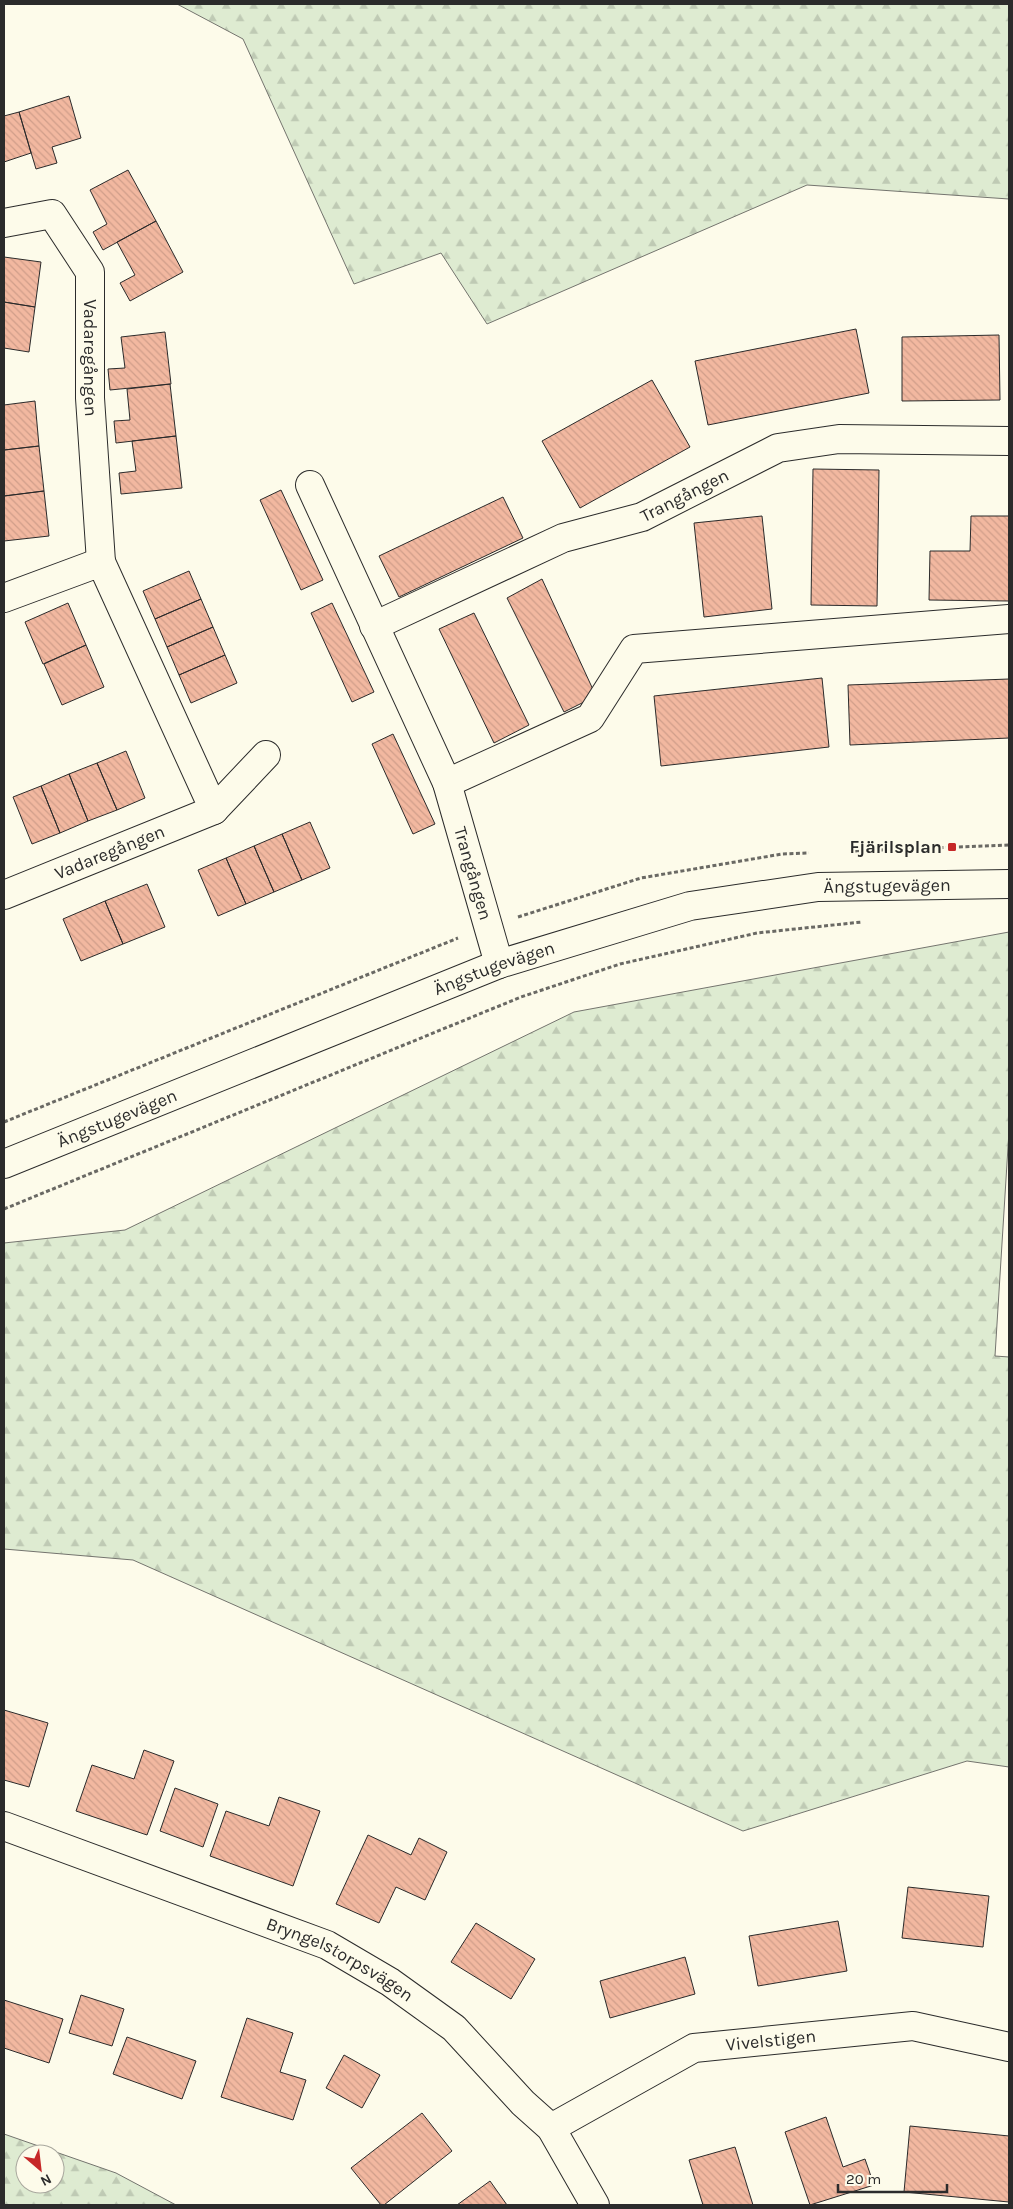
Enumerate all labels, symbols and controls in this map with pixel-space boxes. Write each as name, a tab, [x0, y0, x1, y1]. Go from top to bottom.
street label: Vadaregången	[79, 299, 102, 417]
street label: Trangången	[637, 464, 733, 527]
street label: Vadaregången	[51, 820, 168, 884]
street label: Trangången	[449, 824, 497, 923]
place label: Fjärilsplan	[849, 836, 942, 858]
marker: Fjärilsplan	[946, 841, 958, 853]
street label: Ängstugevägen	[823, 874, 951, 898]
street label: Ängstugevägen	[430, 937, 557, 1000]
street label: Ängstugevägen	[54, 1084, 180, 1152]
street label: Bryngelstorpsvägen	[263, 1913, 418, 2006]
street label: Vivelstigen	[724, 2025, 817, 2056]
north arrow	[15, 2144, 65, 2194]
scale bar	[838, 2162, 947, 2194]
text: N	[37, 2170, 54, 2190]
text: 20 m	[846, 2170, 881, 2188]

